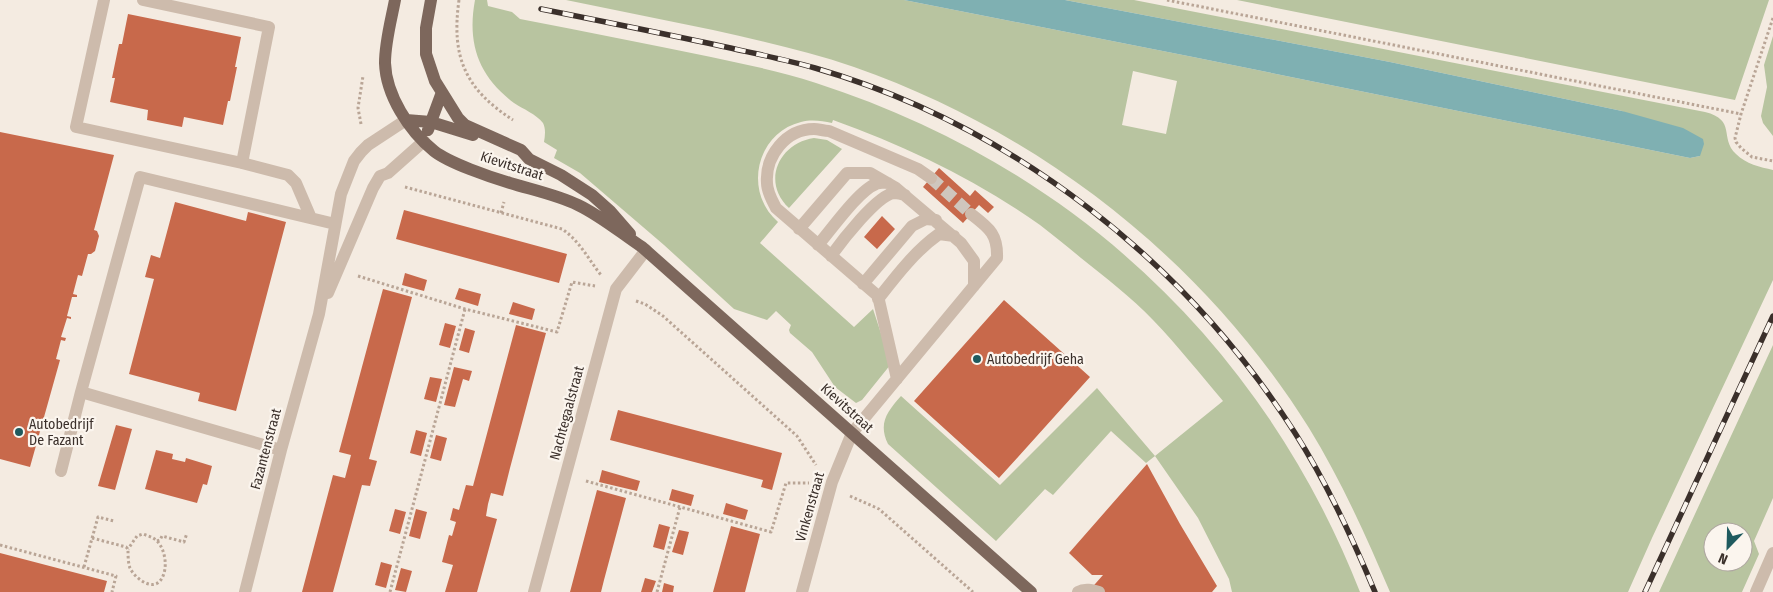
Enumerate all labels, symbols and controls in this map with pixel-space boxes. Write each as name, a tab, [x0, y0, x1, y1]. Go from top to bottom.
street label: Kievitstraat	[478, 148, 546, 184]
place label: Autobedrijf Geha	[987, 351, 1084, 368]
marker: Autobedrijf Geha	[971, 353, 983, 365]
street label: Nachtegaalstraat	[546, 364, 588, 462]
street label: Kievitstraat	[817, 380, 877, 436]
street label: Fazantenstraat	[247, 406, 285, 492]
place label: Autobedrijf De Fazant	[29, 416, 95, 449]
marker: Autobedrijf De Fazant	[13, 426, 25, 438]
street label: Vinkenstraat	[792, 470, 828, 544]
north arrow	[1703, 522, 1753, 572]
text: N	[1716, 549, 1730, 568]

